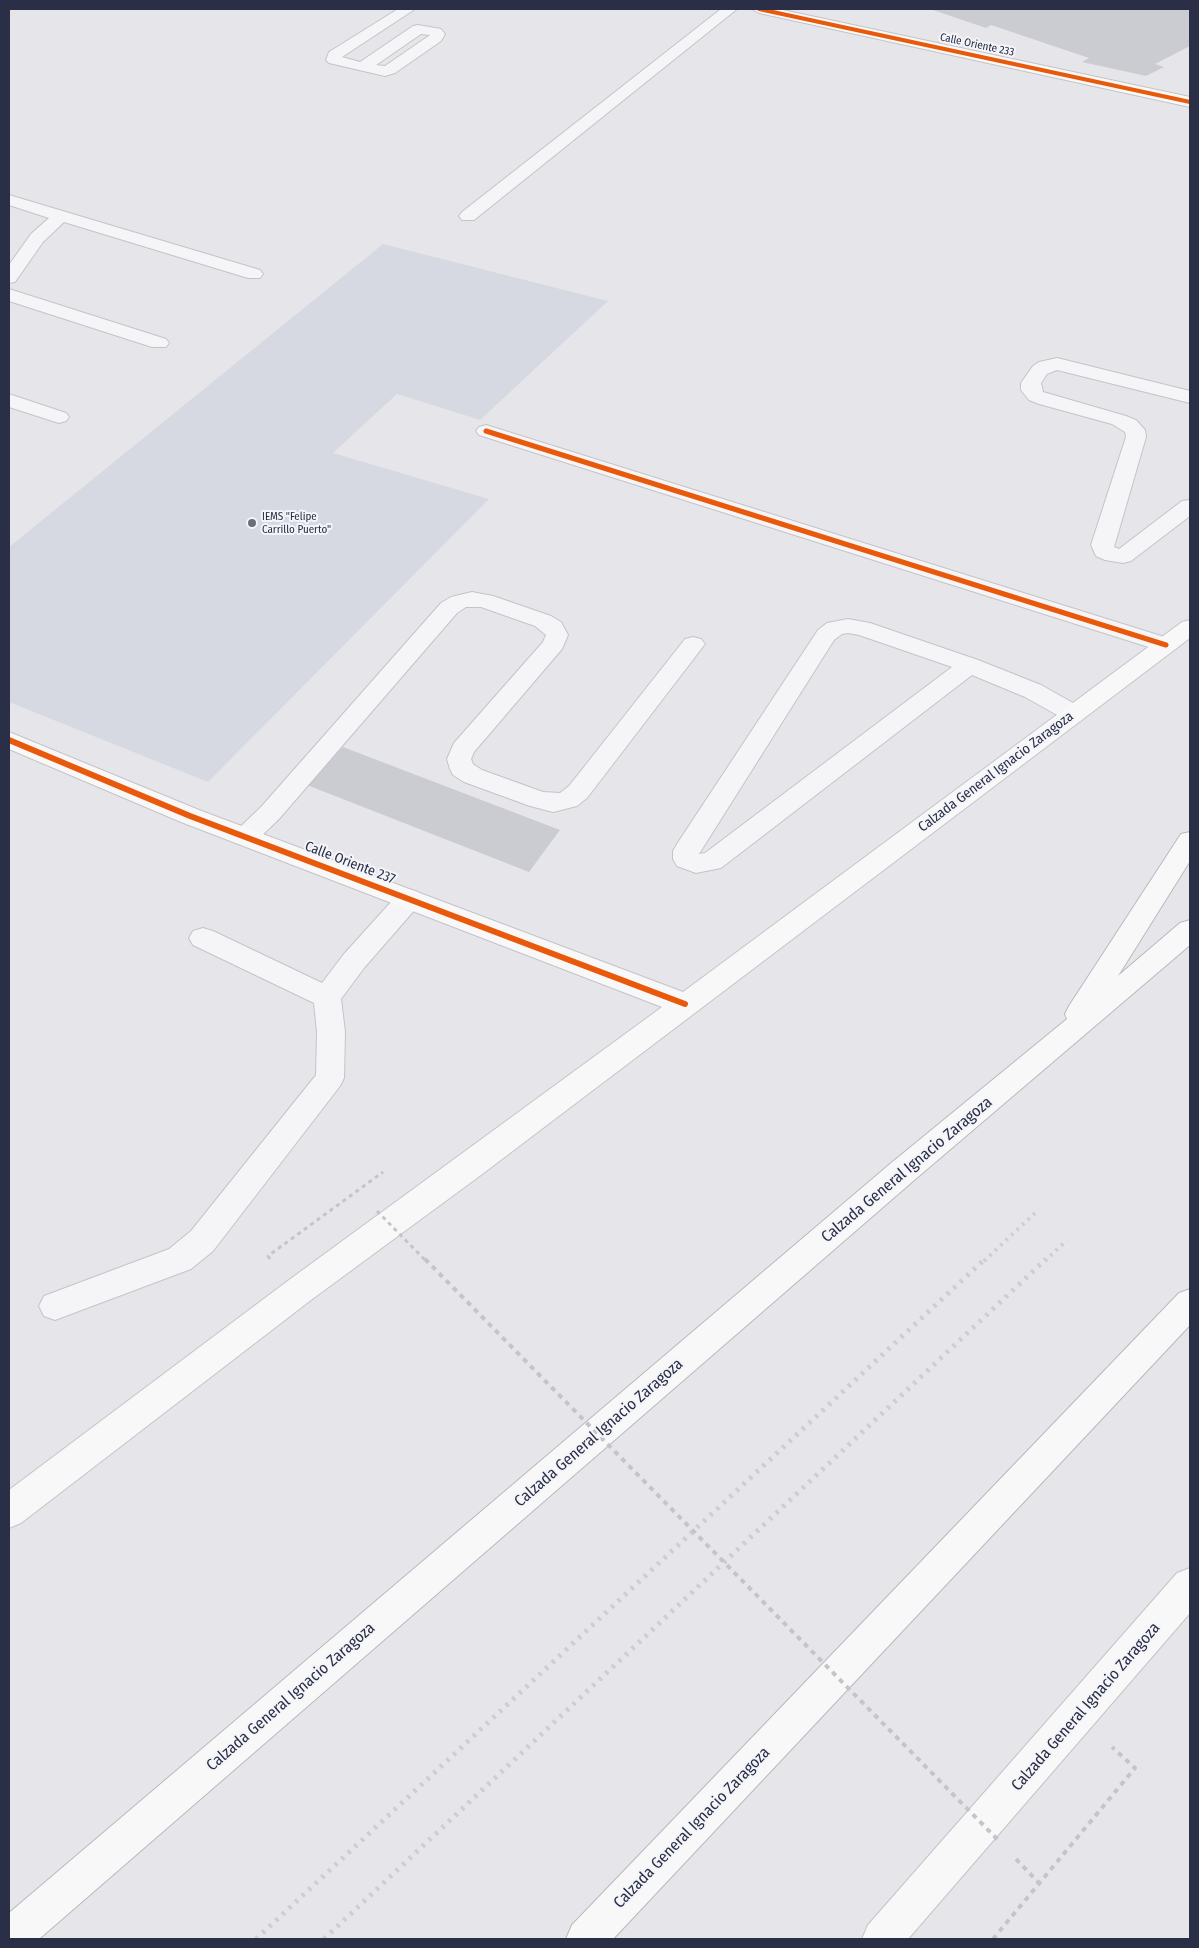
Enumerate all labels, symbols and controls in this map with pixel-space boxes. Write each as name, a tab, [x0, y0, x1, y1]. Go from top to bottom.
street label: Calle Oriente 233	[939, 31, 1015, 59]
place label: IEMS "Felipe Carrillo Puerto"	[262, 510, 331, 536]
marker: IEMS "Felipe Carrillo Puerto"	[246, 517, 258, 529]
street label: Calzada General Ignacio Zaragoza	[915, 708, 1077, 836]
street label: Calle Oriente 237	[302, 838, 398, 888]
street label: Calzada General Ignacio Zaragoza	[818, 1093, 996, 1247]
street label: Calzada General Ignacio Zaragoza	[511, 1355, 687, 1511]
street label: Calzada General Ignacio Zaragoza	[203, 1619, 379, 1775]
street label: Calzada General Ignacio Zaragoza	[1008, 1619, 1164, 1795]
street label: Calzada General Ignacio Zaragoza	[610, 1743, 774, 1913]

